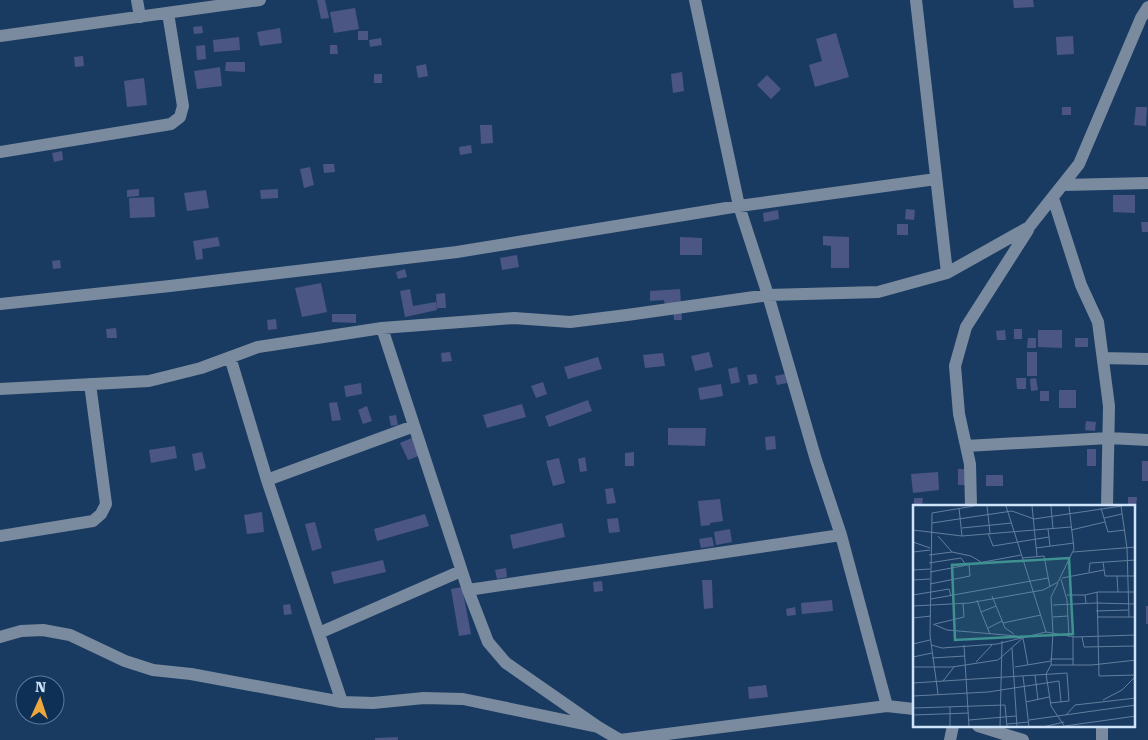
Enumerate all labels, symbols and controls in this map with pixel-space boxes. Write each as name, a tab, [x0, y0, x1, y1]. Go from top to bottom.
inset map	[913, 505, 1136, 728]
north arrow	[15, 675, 65, 725]
text: N	[35, 679, 47, 695]

